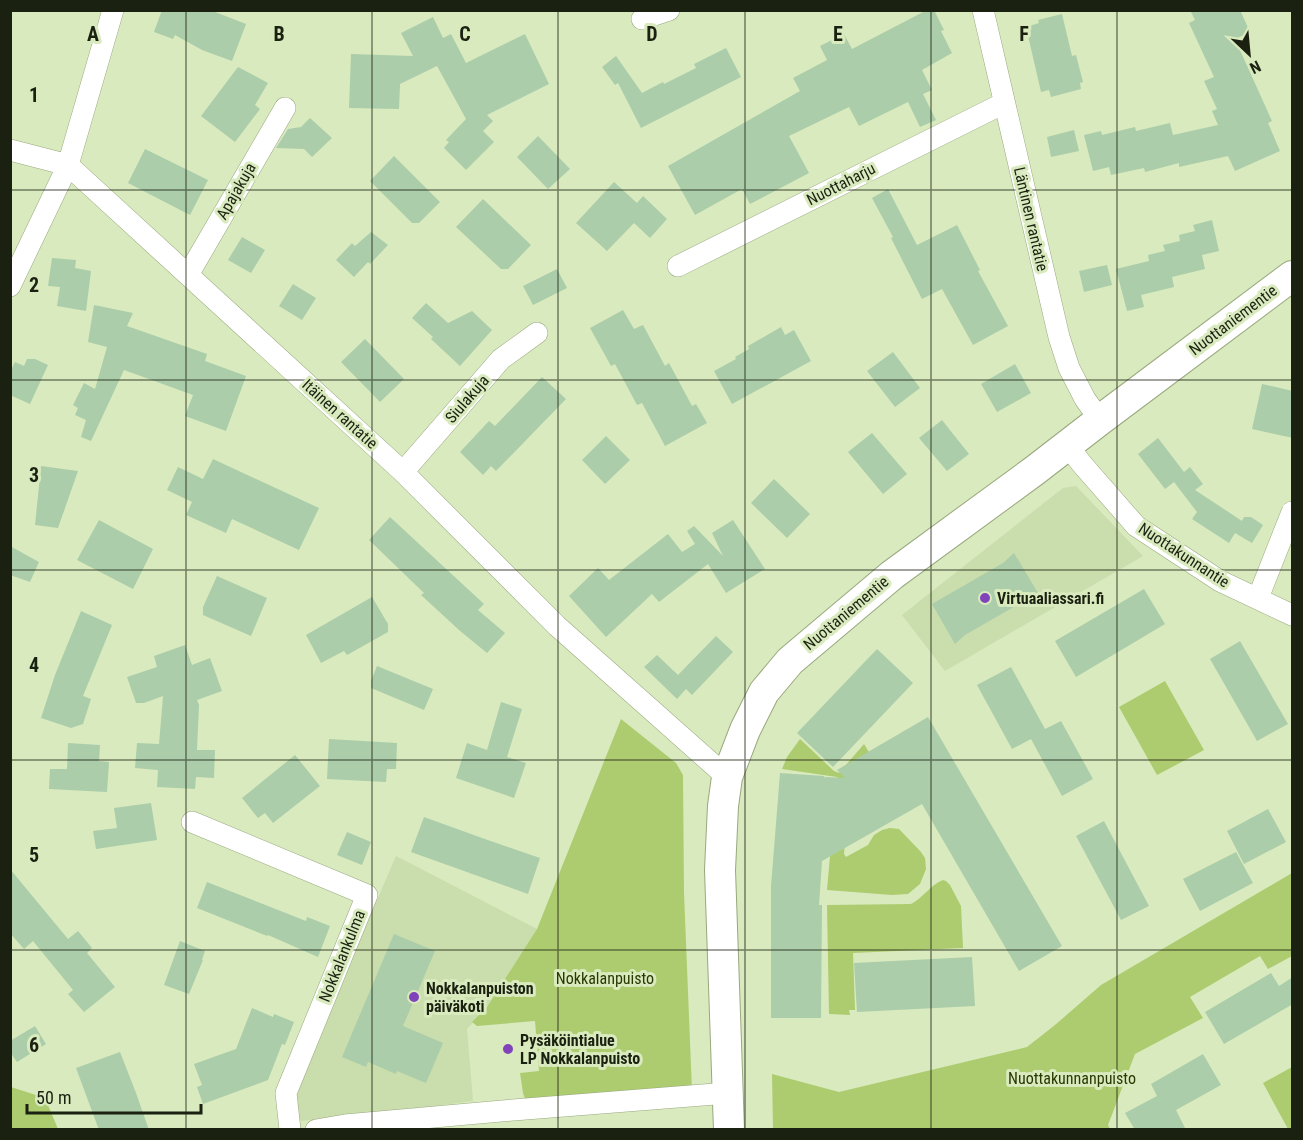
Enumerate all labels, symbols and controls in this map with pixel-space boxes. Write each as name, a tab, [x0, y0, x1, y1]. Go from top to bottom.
text: A	[87, 22, 99, 46]
text: B	[273, 22, 285, 46]
text: C	[459, 22, 471, 46]
text: D	[646, 22, 658, 46]
text: E	[833, 22, 843, 46]
text: F	[1019, 22, 1029, 46]
north arrow	[1219, 24, 1279, 84]
text: N	[1247, 56, 1264, 78]
text: 1	[29, 83, 39, 107]
street label: Apajakuja	[212, 159, 260, 223]
street label: Nuottaharju	[804, 159, 878, 209]
street label: Läntinen rantatie	[1010, 165, 1052, 273]
text: 2	[29, 273, 39, 297]
street label: Nuottaniementie	[1185, 281, 1281, 359]
street label: Siulakuja	[441, 371, 493, 427]
street label: Itäinen rantatie	[298, 375, 382, 453]
text: 3	[29, 463, 39, 487]
street label: Nuottakunnantie	[1135, 519, 1233, 591]
street label: Nuottaniementie	[800, 572, 892, 654]
place label: Virtuaaliassari.fi	[997, 589, 1104, 608]
marker: Virtuaaliassari.fi	[978, 591, 992, 605]
text: 4	[29, 653, 39, 677]
text: 5	[29, 843, 39, 867]
street label: Nokkalankulma	[315, 907, 369, 1005]
park label: Nokkalanpuisto	[556, 969, 654, 988]
place label: Nokkalanpuiston päiväkoti	[426, 979, 534, 1016]
marker: Nokkalanpuiston päiväkoti	[407, 990, 421, 1004]
place label: Pysäköintialue LP Nokkalanpuisto	[520, 1031, 640, 1068]
text: 6	[29, 1033, 39, 1057]
marker: Pysäköintialue LP Nokkalanpuisto	[501, 1042, 515, 1056]
park label: Nuottakunnanpuisto	[1008, 1069, 1136, 1088]
scale bar	[27, 1077, 201, 1115]
text: 50 m	[36, 1087, 71, 1108]

